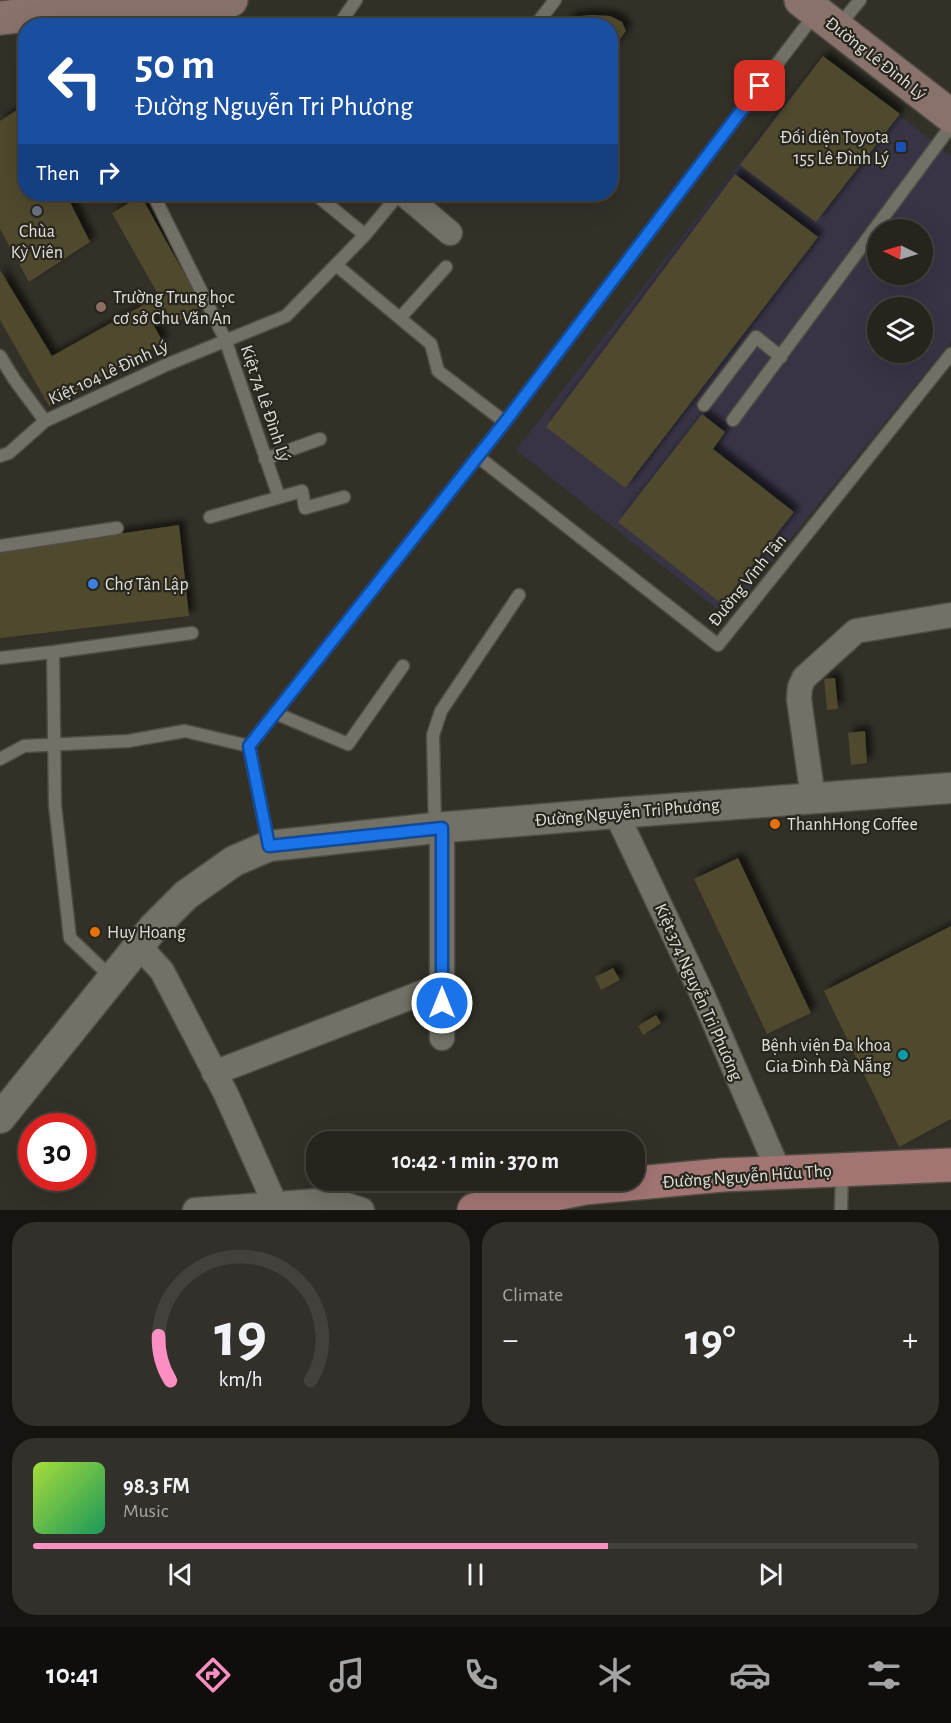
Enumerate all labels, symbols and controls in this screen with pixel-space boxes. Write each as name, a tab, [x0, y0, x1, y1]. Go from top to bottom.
street label: Đường Lê Đình Lý	[821, 14, 930, 104]
icon: left	[36, 42, 114, 120]
text: 50 m	[135, 44, 215, 86]
pin	[734, 60, 785, 111]
icon: arrive	[743, 69, 776, 102]
text: Đường Nguyễn Tri Phương	[135, 93, 413, 120]
place label: Đối diện Toyota 155 Lê Đình Lý	[780, 128, 889, 168]
marker: Đối diện Toyota 155 Lê Đình Lý	[894, 140, 908, 154]
icon: right	[92, 156, 125, 189]
text: Then	[36, 162, 80, 184]
marker: Chùa Kỳ Viên	[30, 204, 44, 218]
north arrow	[867, 219, 933, 285]
map controls	[867, 219, 933, 363]
place label: Chùa Kỳ Viên	[11, 223, 63, 262]
place label: Trường Trung học cơ sở Chu Văn An	[113, 289, 235, 328]
button: layers	[867, 297, 933, 363]
marker: Trường Trung học cơ sở Chu Văn An	[94, 300, 108, 314]
street label: Kiệt 104 Lê Đình Lý	[46, 337, 171, 409]
street label: Kiệt 74 Lê Đình Lý	[237, 343, 293, 464]
street label: Đường Vĩnh Tân	[705, 531, 790, 630]
place label: Chợ Tân Lập	[105, 576, 189, 594]
marker: Chợ Tân Lập	[86, 577, 100, 591]
street label: Đường Nguyễn Tri Phương	[534, 794, 721, 830]
place label: ThanhHong Coffee	[787, 816, 918, 834]
marker: ThanhHong Coffee	[768, 817, 782, 831]
street label: Kiệt 374 Nguyễn Tri Phương	[651, 900, 747, 1084]
place label: Huy Hoang	[107, 924, 186, 942]
marker: Huy Hoang	[88, 925, 102, 939]
position arrow	[410, 971, 474, 1035]
place label: Bệnh viện Đa khoa Gia Đình Đà Nẵng	[761, 1037, 891, 1076]
marker: Bệnh viện Đa khoa Gia Đình Đà Nẵng	[896, 1048, 910, 1062]
speed limit sign: 30	[18, 1113, 96, 1191]
text: 10:42 · 1 min · 370 m	[392, 1150, 559, 1172]
street label: Đường Nguyễn Hữu Thọ	[662, 1160, 833, 1192]
text: Climate	[503, 1285, 563, 1305]
text: 19	[214, 1305, 267, 1367]
text: 19°	[685, 1318, 736, 1363]
text: −	[503, 1324, 518, 1357]
text: +	[902, 1324, 918, 1357]
text: km/h	[219, 1369, 263, 1390]
text: 98.3 FM	[123, 1475, 190, 1497]
text: Music	[123, 1501, 169, 1521]
icon: previous	[164, 1558, 197, 1591]
icon: pause	[459, 1558, 492, 1591]
icon: next	[754, 1558, 787, 1591]
icon: directions	[192, 1654, 234, 1696]
icon: music	[326, 1654, 368, 1696]
icon: phone	[460, 1654, 502, 1696]
icon: climate	[594, 1654, 636, 1696]
icon: car	[729, 1654, 771, 1696]
icon: filters	[863, 1654, 905, 1696]
text: 10:41	[46, 1661, 99, 1688]

